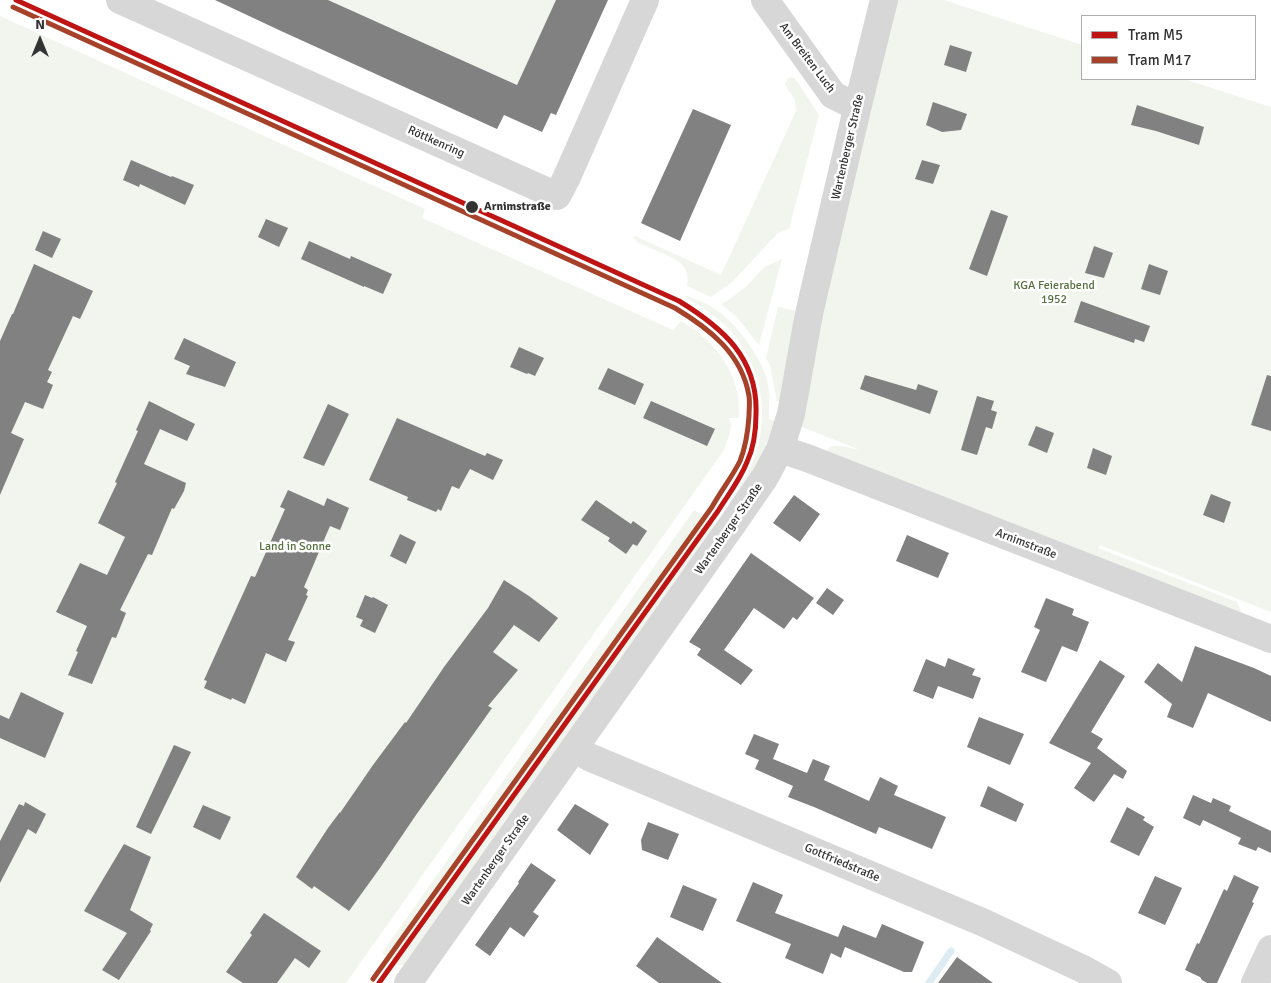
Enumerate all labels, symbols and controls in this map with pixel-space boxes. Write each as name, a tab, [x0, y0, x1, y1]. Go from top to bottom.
north arrow	[15, 15, 65, 65]
legend	[1081, 15, 1256, 80]
text: N	[35, 16, 45, 33]
street label: Am Breiten Luch	[776, 20, 838, 96]
text: Tram M5	[1128, 26, 1183, 44]
text: Tram M17	[1128, 51, 1191, 69]
street label: Wartenberger Straße	[829, 93, 867, 201]
street label: Röttkenring	[405, 123, 467, 161]
marker: Arnimstraße	[464, 199, 480, 215]
place label: Arnimstraße	[484, 200, 551, 214]
park label: KGA Feierabend 1952	[1013, 279, 1095, 307]
street label: Wartenberger Straße	[692, 481, 766, 577]
street label: Arnimstraße	[993, 526, 1059, 562]
park label: Land in Sonne	[259, 540, 331, 554]
street label: Wartenberger Straße	[459, 812, 533, 908]
street label: Gottfriedstraße	[802, 841, 882, 885]

